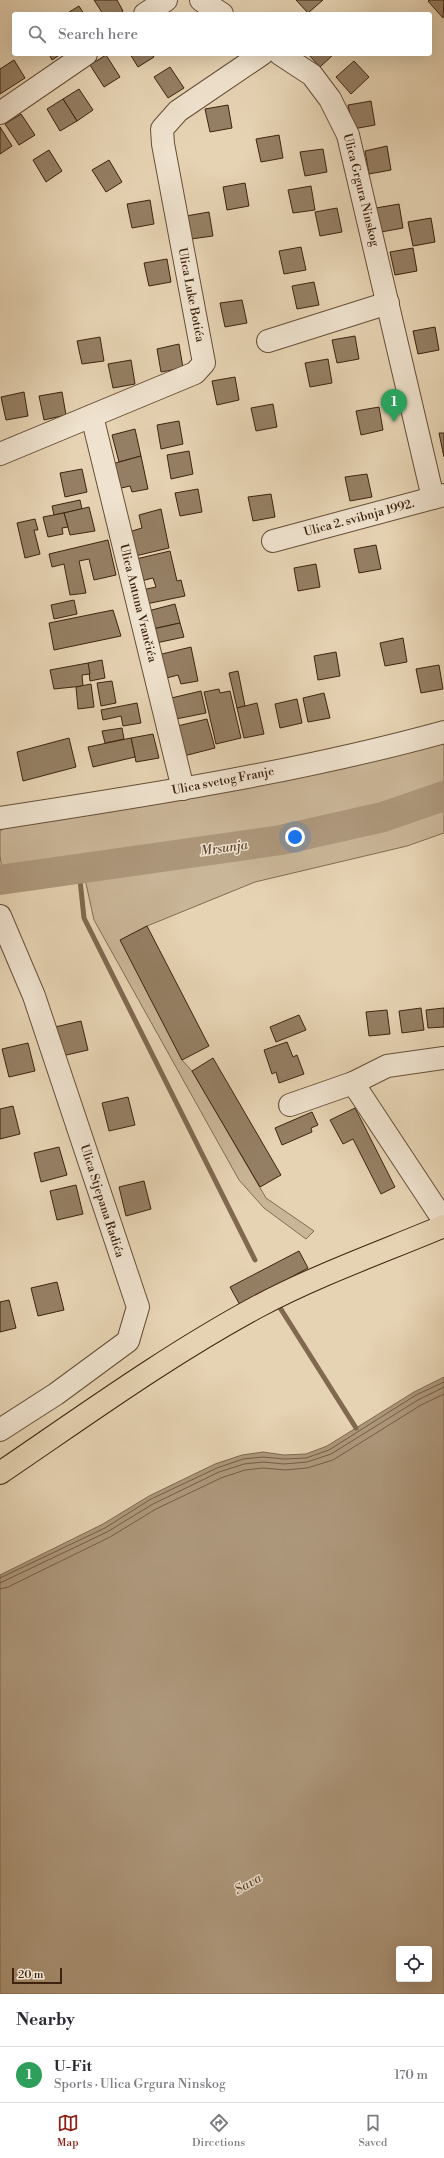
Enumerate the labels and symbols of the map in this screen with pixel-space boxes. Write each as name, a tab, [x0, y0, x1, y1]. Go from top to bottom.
street label: Ulica Grgura Ninskog	[340, 132, 382, 249]
street label: Ulica Luke Botića	[174, 247, 208, 344]
pin: 1	[381, 389, 407, 422]
street label: Ulica 2. svibnja 1992.	[302, 496, 416, 540]
street label: Ulica Antuna Vrančića	[116, 542, 160, 665]
street label: Ulica svetog Franje	[171, 764, 275, 798]
your location	[285, 827, 305, 847]
water label: Mrsunja	[199, 837, 249, 859]
street label: Ulica Stjepana Radića	[77, 1142, 128, 1260]
water label: Sava	[232, 1870, 265, 1898]
scale bar	[12, 1966, 62, 1985]

